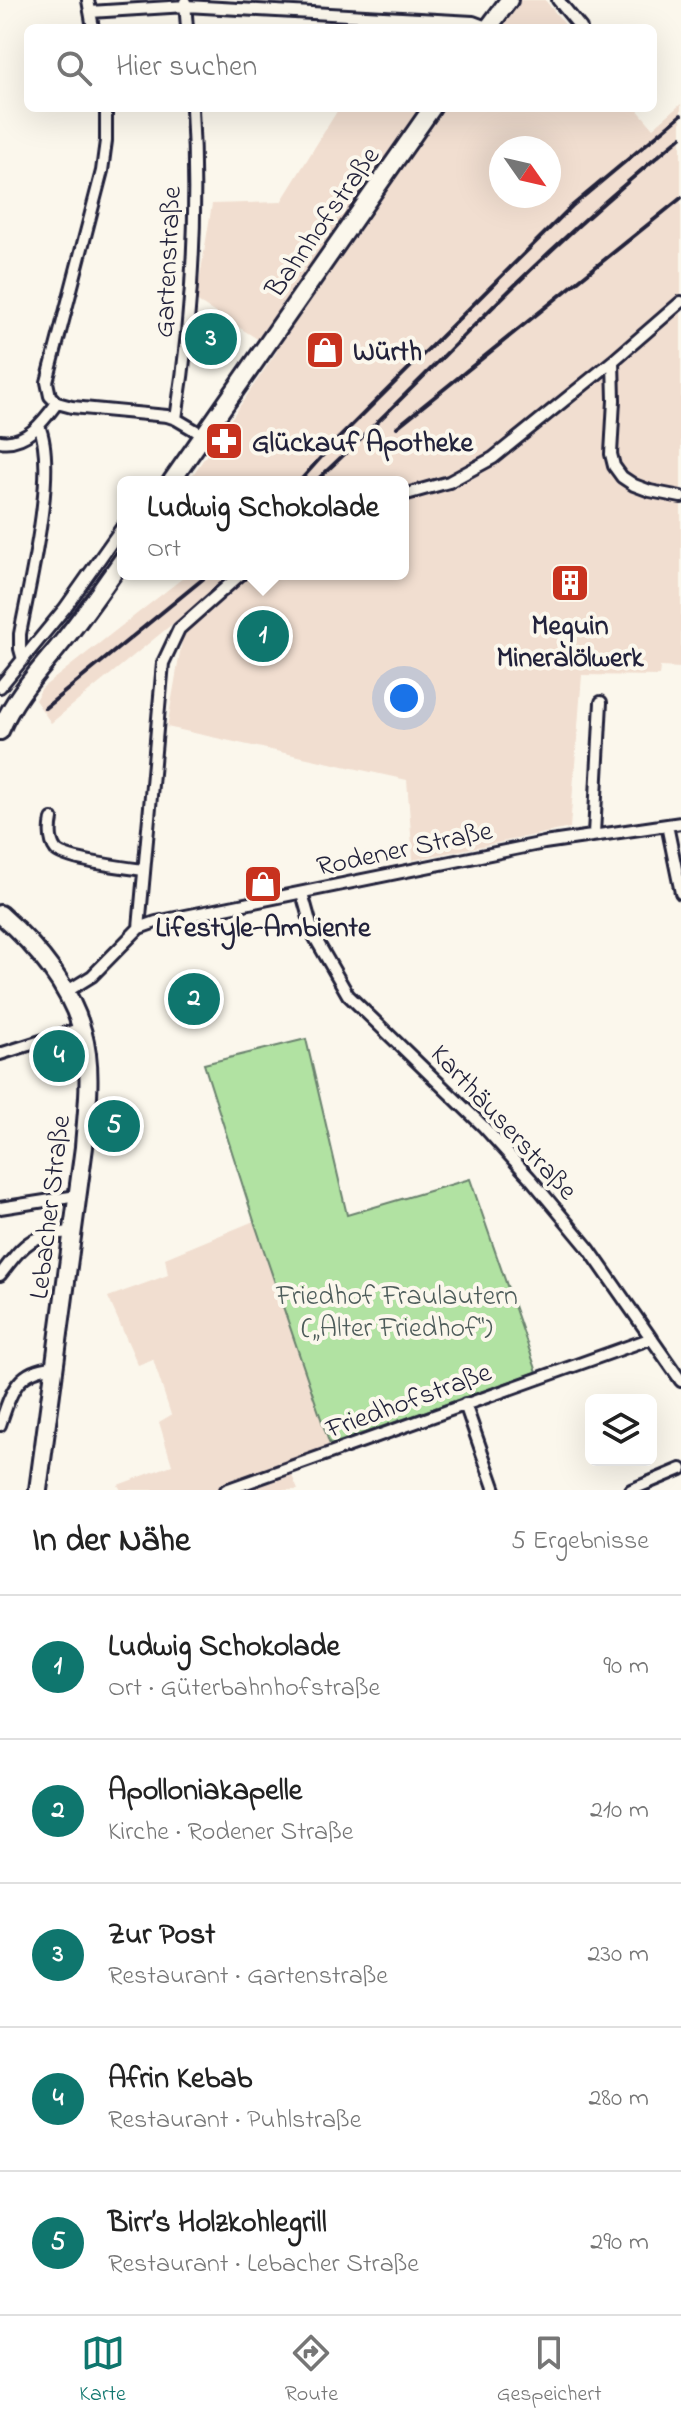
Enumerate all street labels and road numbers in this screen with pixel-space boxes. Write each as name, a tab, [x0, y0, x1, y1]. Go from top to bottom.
street label: Bahnhofstraße	[256, 139, 392, 308]
street label: Gartenstraße	[145, 185, 194, 339]
street label: Rodener Straße	[313, 812, 497, 889]
street label: Karthäuserstraße	[419, 1036, 586, 1211]
street label: Lebacher Straße	[20, 1113, 83, 1302]
street label: Friedhofstraße	[320, 1353, 498, 1452]

